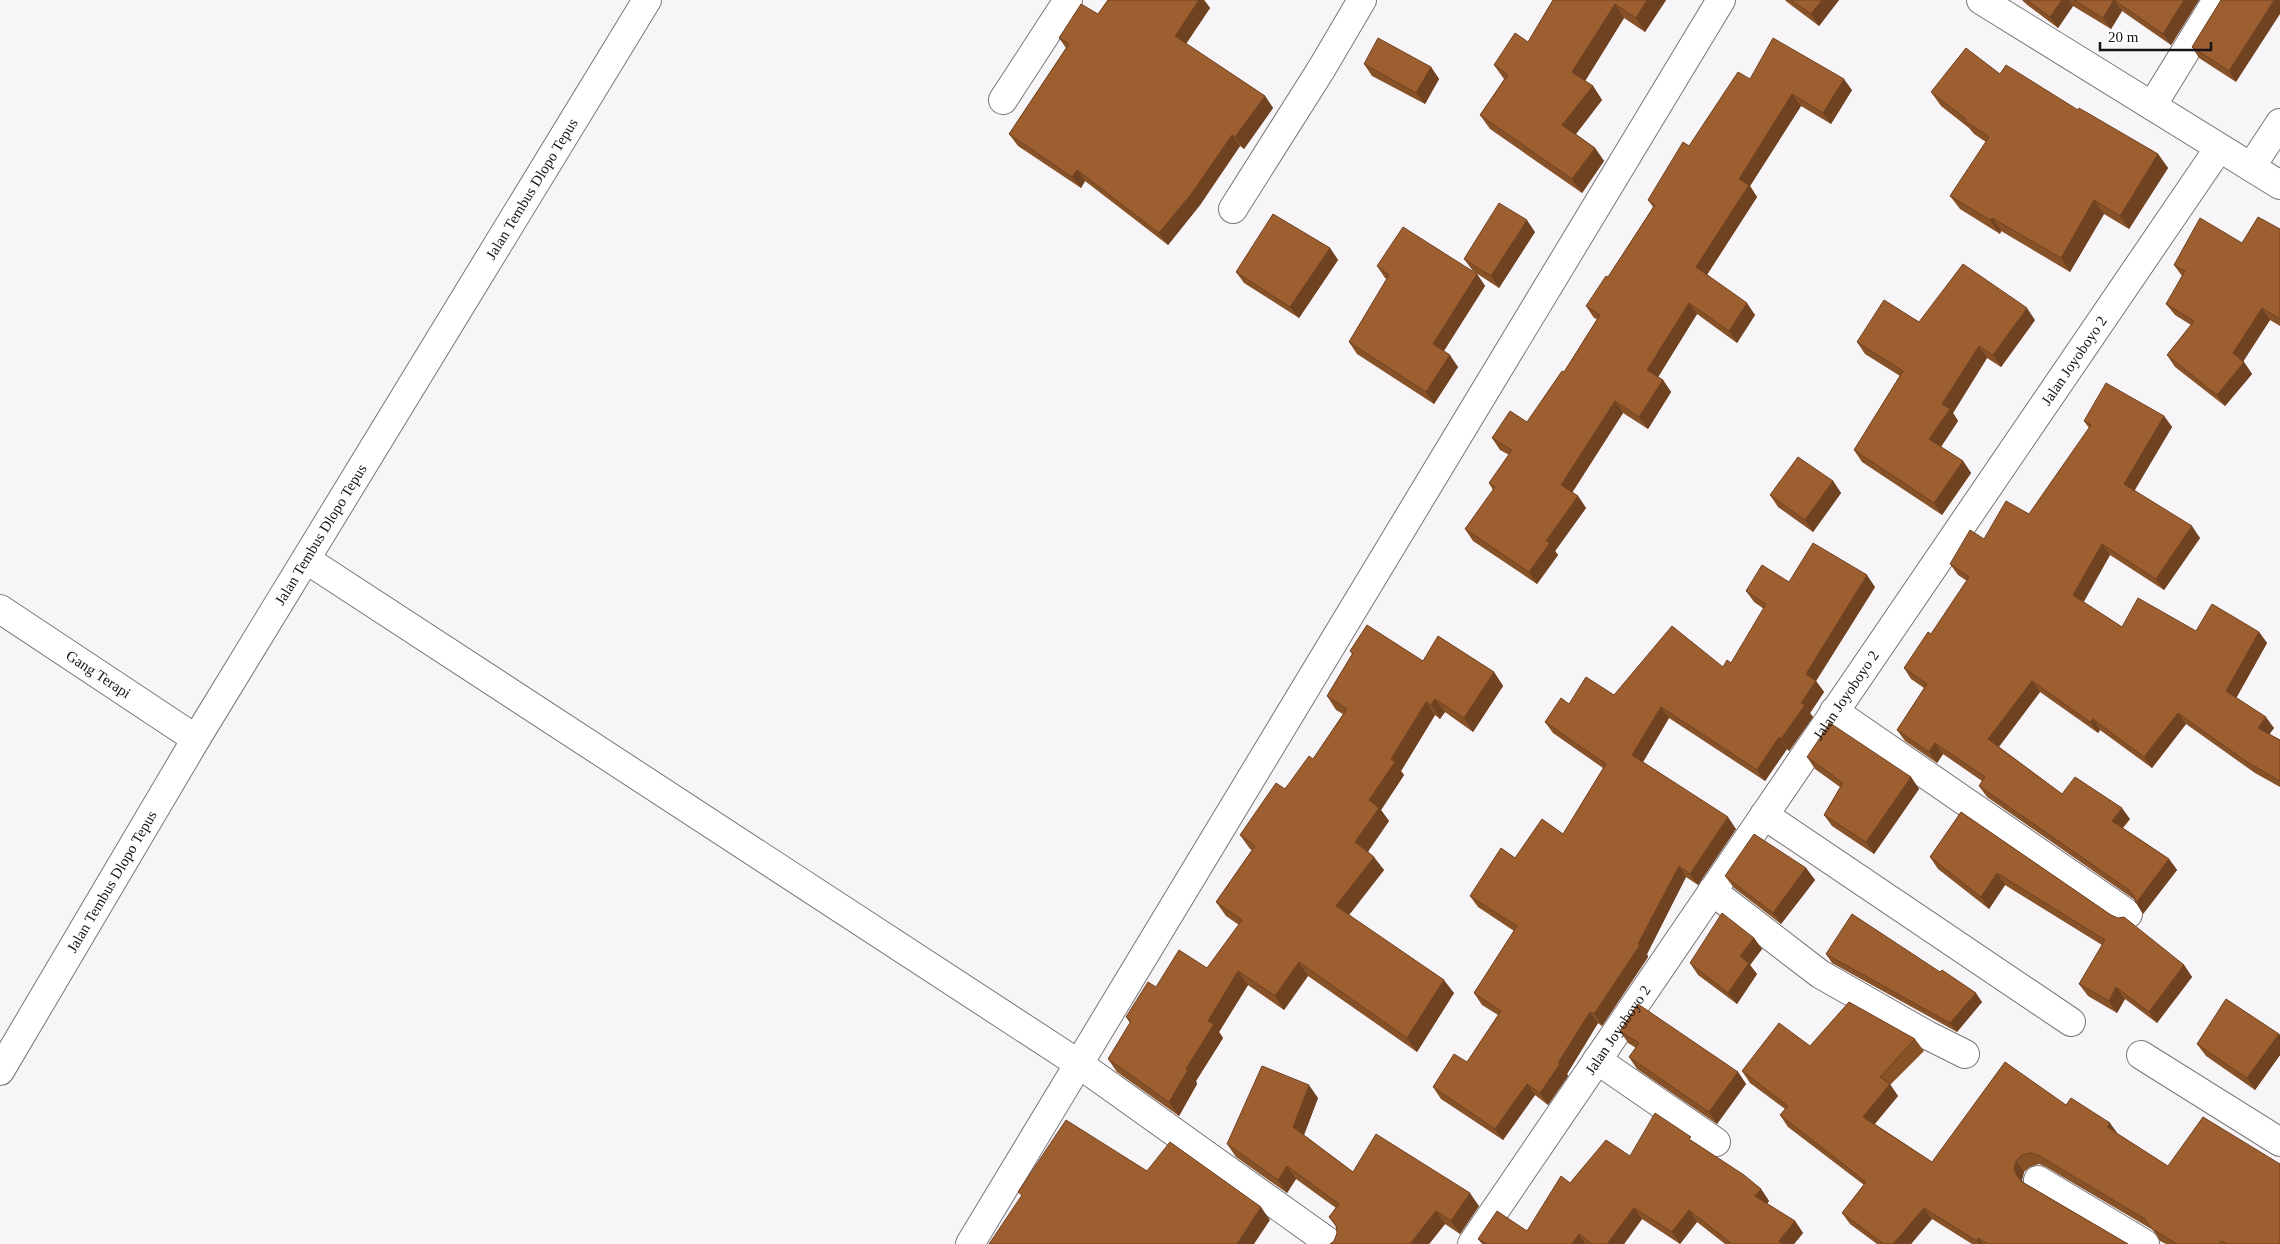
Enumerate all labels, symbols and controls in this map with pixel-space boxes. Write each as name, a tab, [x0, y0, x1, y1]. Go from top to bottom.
scale bar	[2100, 20, 2211, 52]
text: 20 m	[2108, 29, 2139, 45]
street label: Jalan Tembus Dlopo Tepus	[483, 115, 581, 262]
street label: Jalan Joyoboyo 2	[2038, 313, 2110, 408]
street label: Jalan Tembus Dlopo Tepus	[272, 461, 370, 608]
street label: Gang Terapi	[63, 647, 134, 701]
street label: Jalan Joyoboyo 2	[1810, 648, 1882, 743]
street label: Jalan Tembus Dlopo Tepus	[64, 808, 160, 955]
street label: Jalan Joyoboyo 2	[1582, 982, 1654, 1078]

